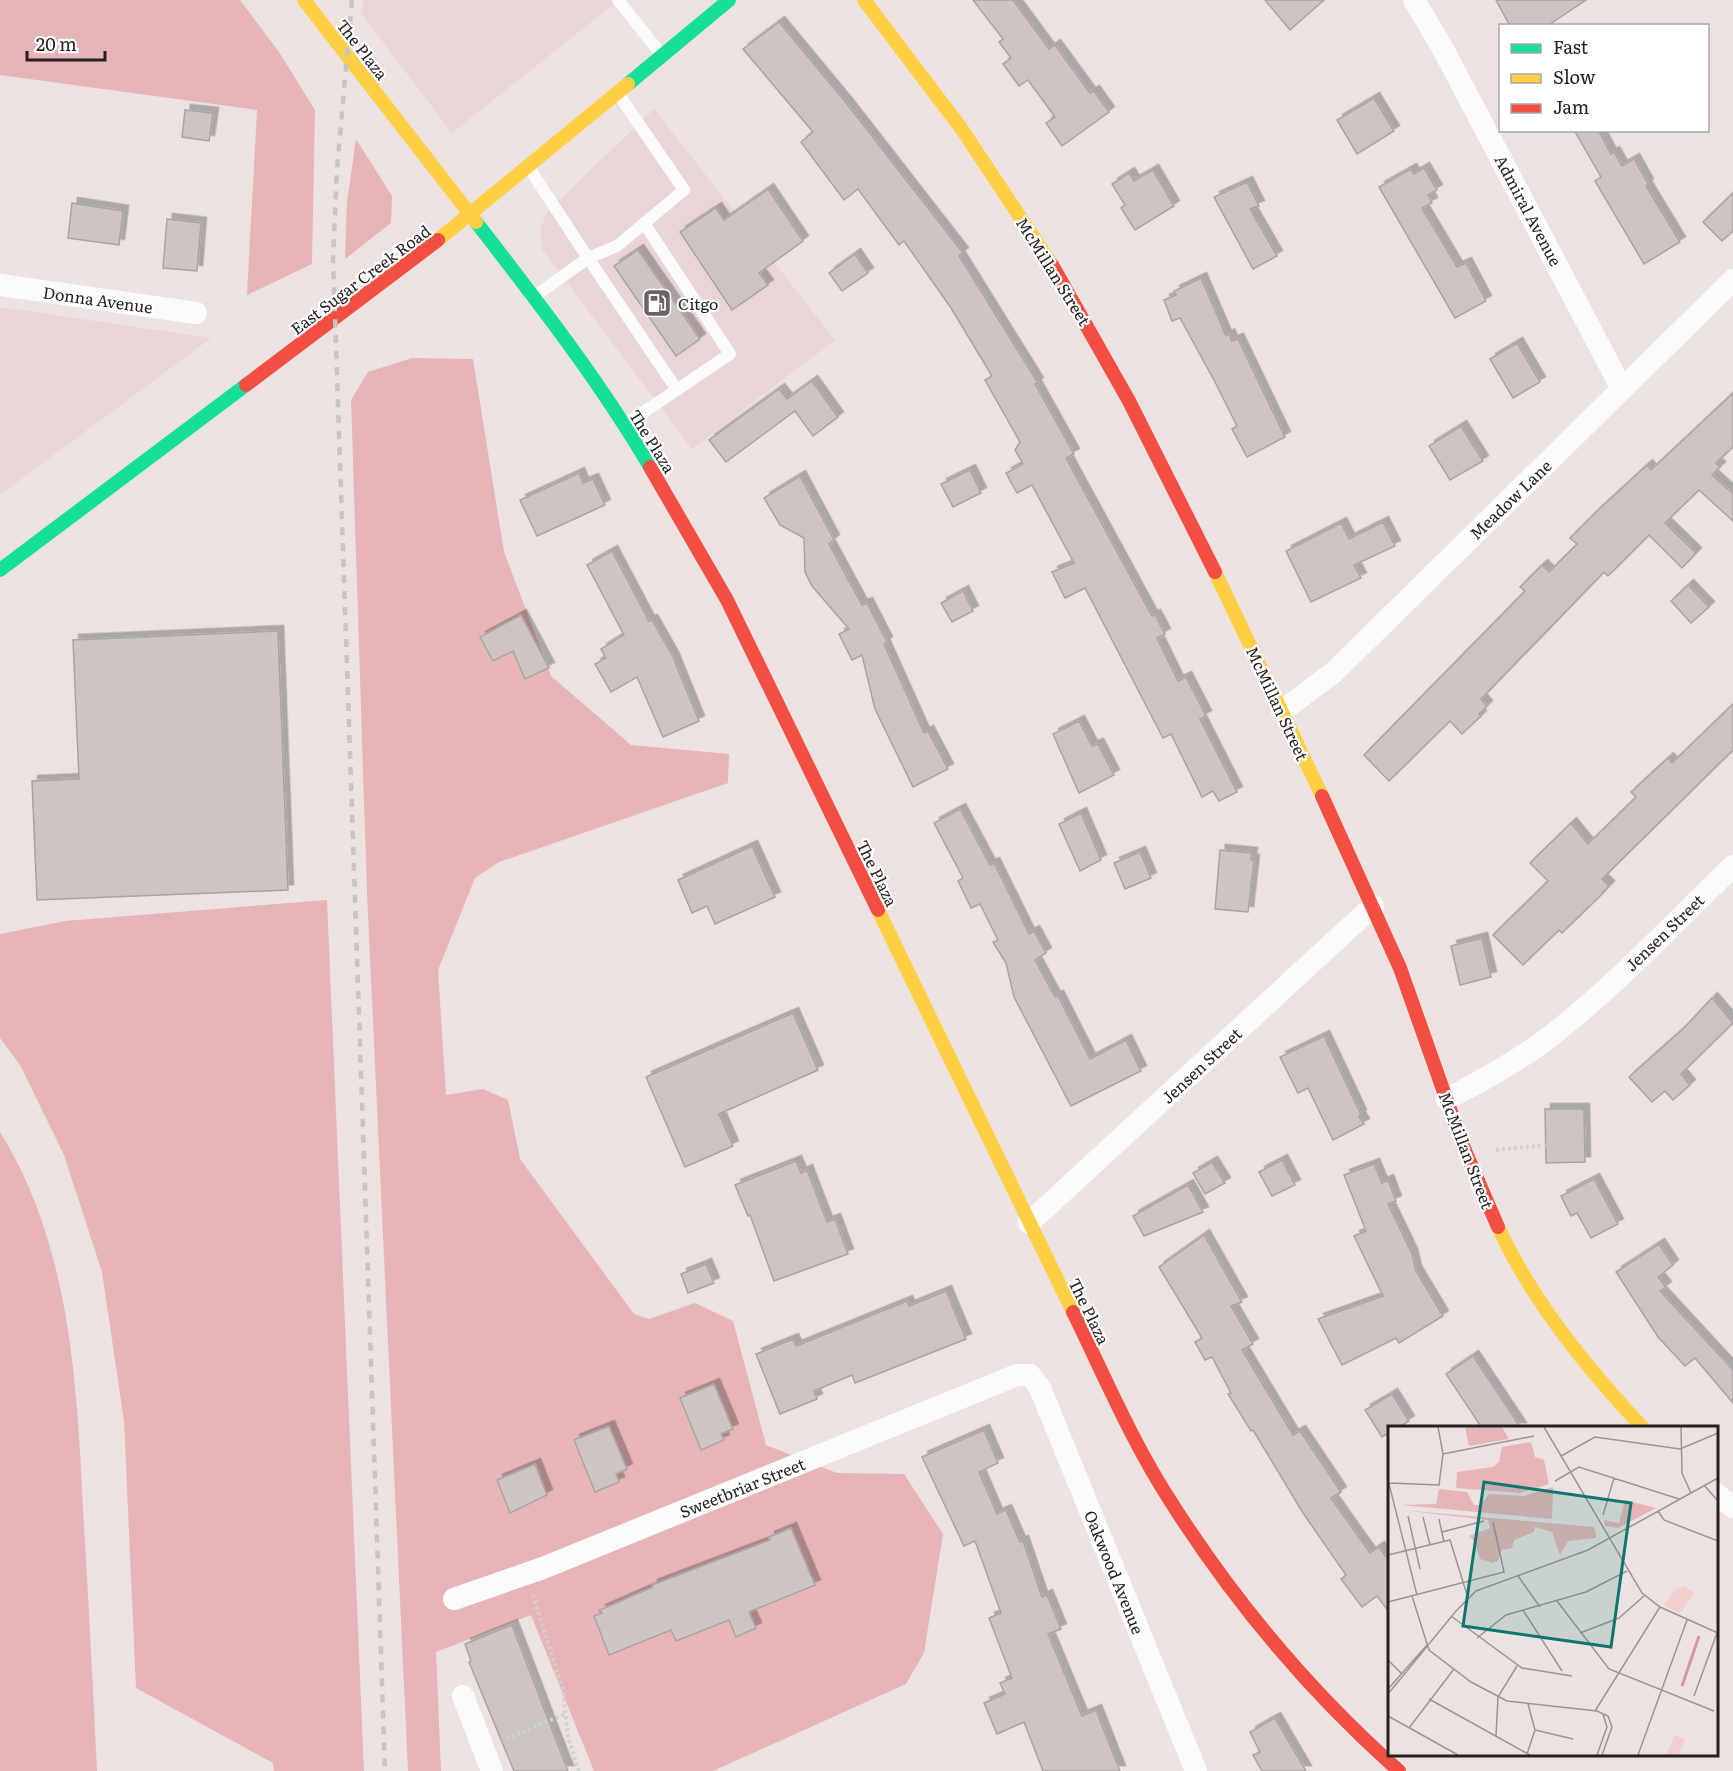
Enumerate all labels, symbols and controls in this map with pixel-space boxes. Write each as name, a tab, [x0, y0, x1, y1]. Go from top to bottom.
street label: The Plaza	[332, 14, 395, 85]
scale bar	[27, 24, 105, 62]
legend	[1499, 24, 1709, 132]
text: 20 m	[36, 30, 77, 57]
text: Fast	[1553, 33, 1589, 60]
text: Slow	[1553, 63, 1596, 90]
text: Jam	[1553, 93, 1589, 120]
street label: Admiral Avenue	[1489, 150, 1569, 270]
street label: McMillan Street	[1011, 212, 1097, 330]
street label: East Sugar Creek Road	[285, 218, 435, 340]
street label: Donna Avenue	[42, 279, 154, 319]
fuel station icon: Citgo	[641, 287, 673, 319]
place label: Citgo	[678, 291, 719, 315]
street label: The Plaza	[624, 404, 682, 478]
street label: Meadow Lane	[1464, 454, 1556, 544]
street label: McMillan Street	[1241, 642, 1315, 765]
street label: The Plaza	[852, 836, 905, 911]
street label: Jensen Street	[1619, 888, 1709, 976]
street label: Jensen Street	[1156, 1021, 1247, 1108]
street label: McMillan Street	[1434, 1088, 1501, 1213]
street label: The Plaza	[1064, 1274, 1117, 1349]
inset map	[1388, 1426, 1718, 1756]
street label: Sweetbriar Street	[676, 1451, 809, 1523]
street label: Oakwood Avenue	[1079, 1506, 1151, 1638]

